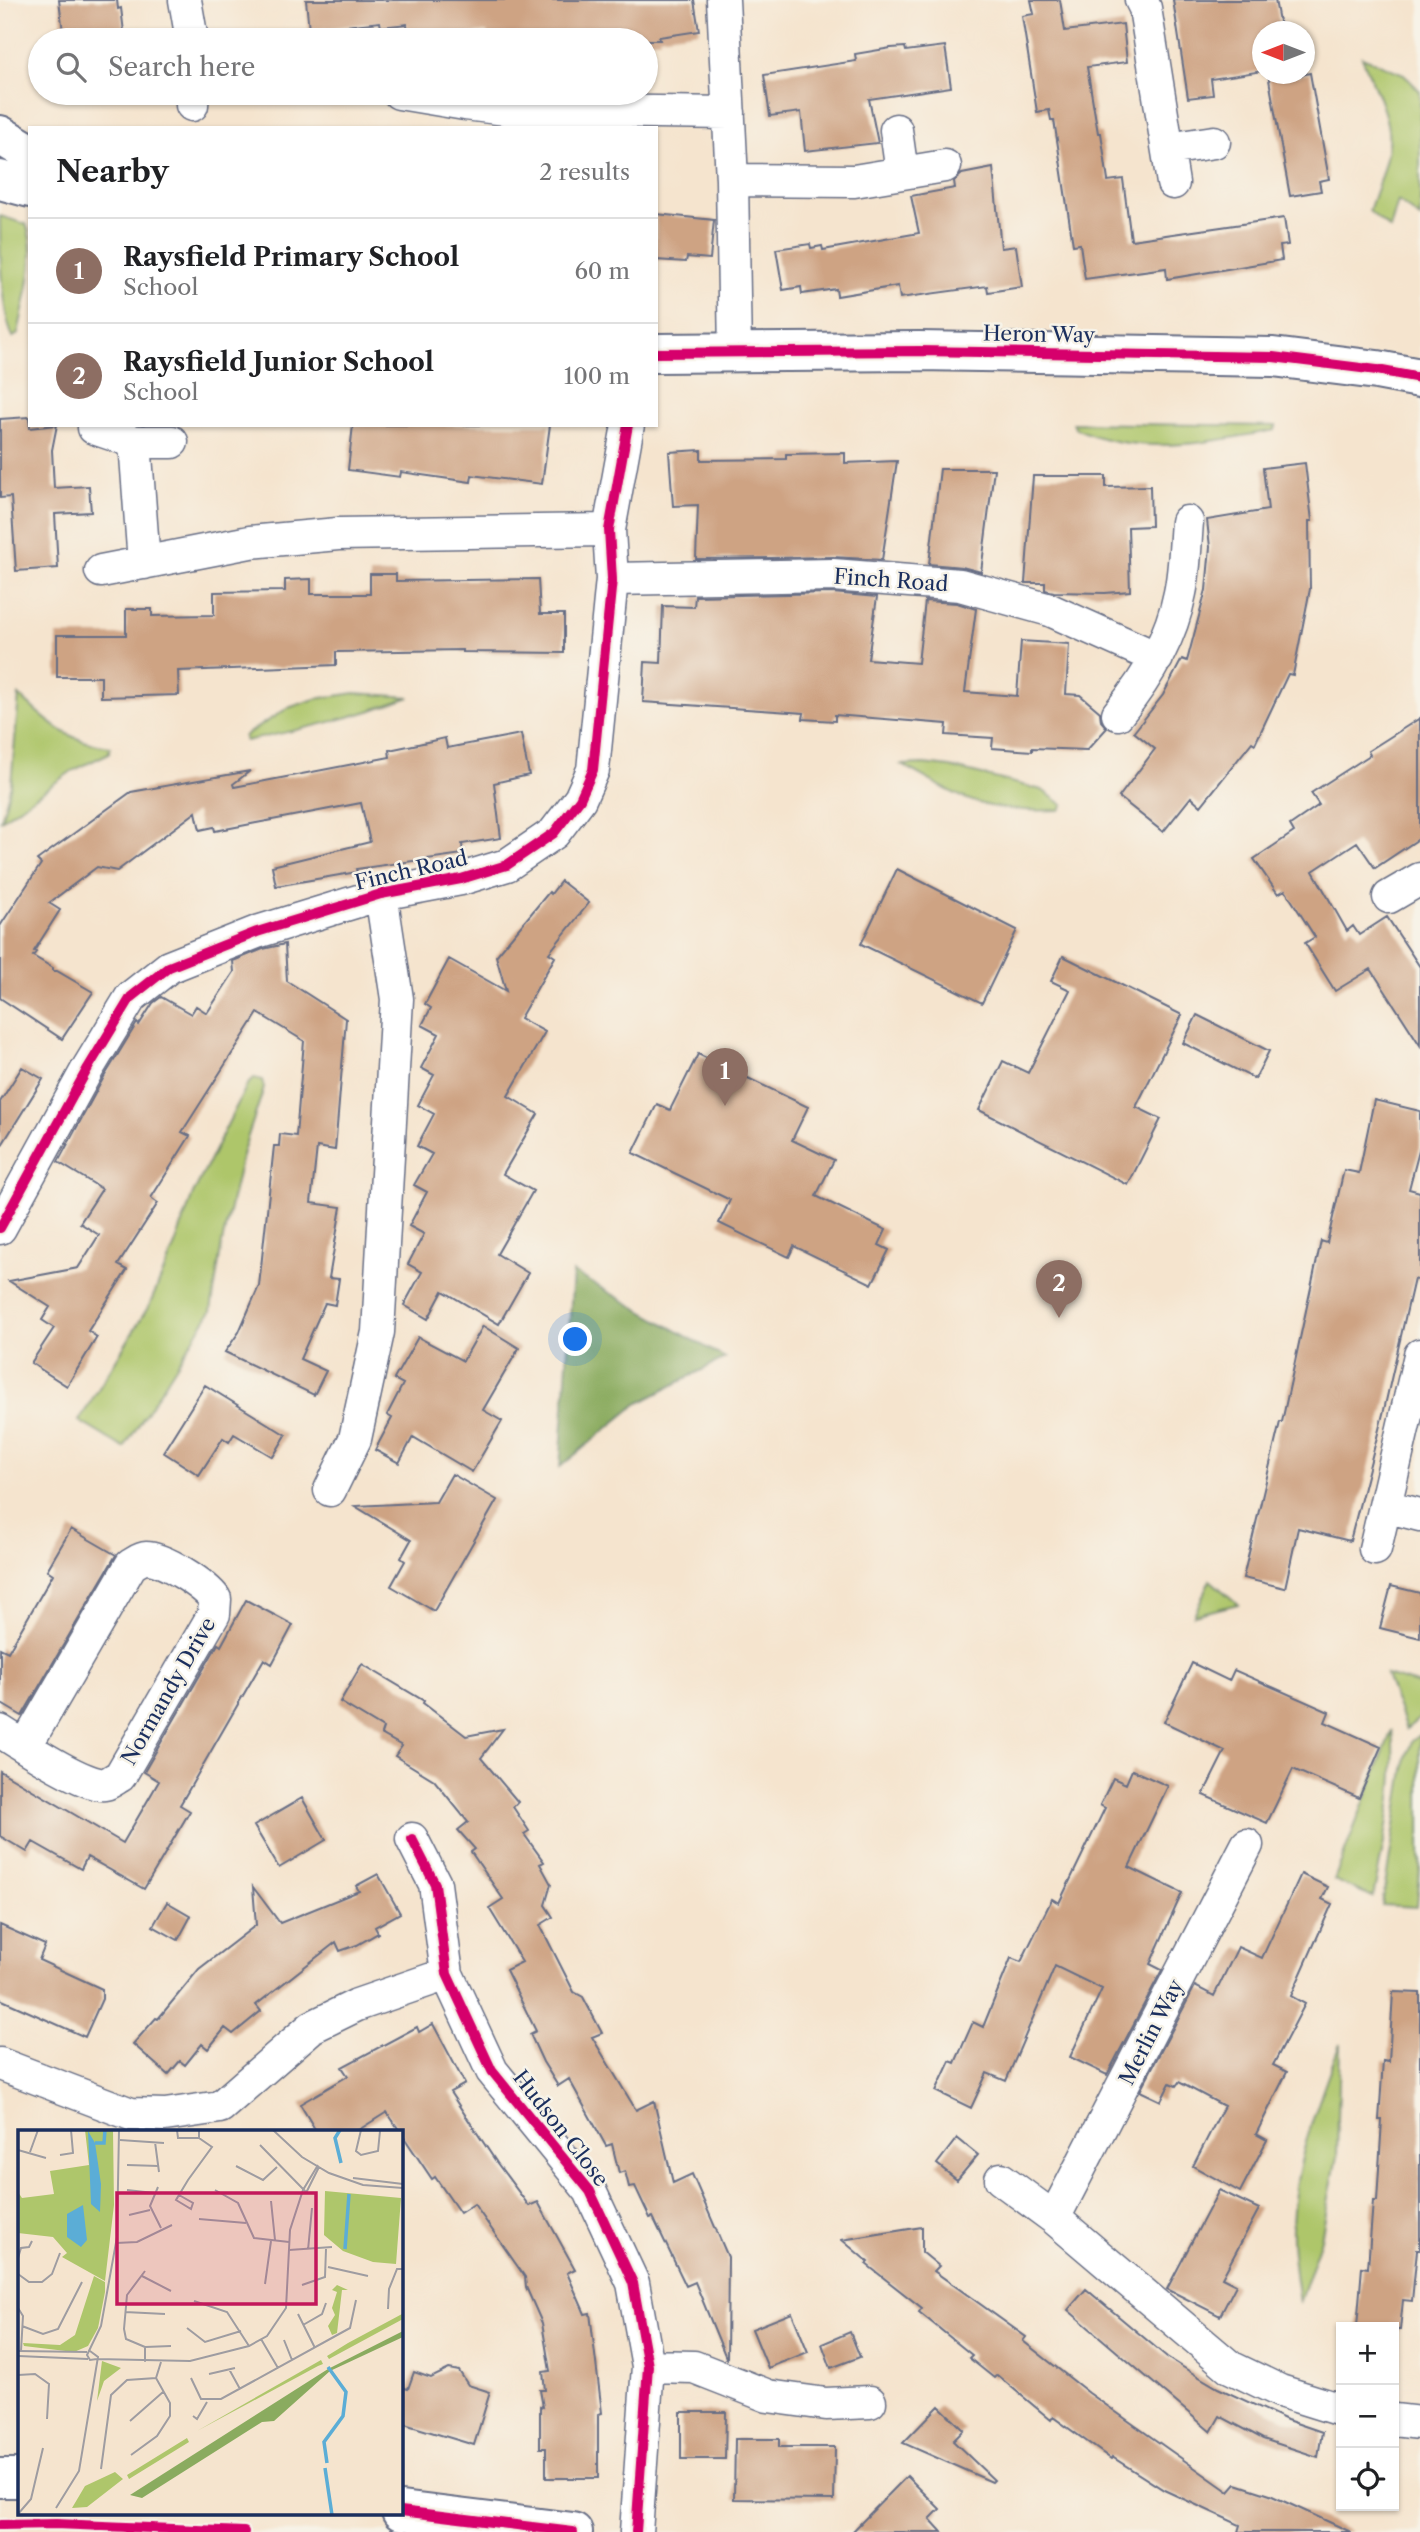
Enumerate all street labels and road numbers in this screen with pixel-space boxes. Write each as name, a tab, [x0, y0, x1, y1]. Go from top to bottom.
street label: Heron Way	[983, 321, 1096, 347]
street label: Finch Road	[833, 564, 949, 596]
street label: Finch Road	[352, 845, 470, 895]
street label: Normandy Drive	[116, 1613, 220, 1769]
street label: Merlin Way	[1114, 1975, 1188, 2089]
street label: Hudson Close	[508, 2065, 614, 2191]

